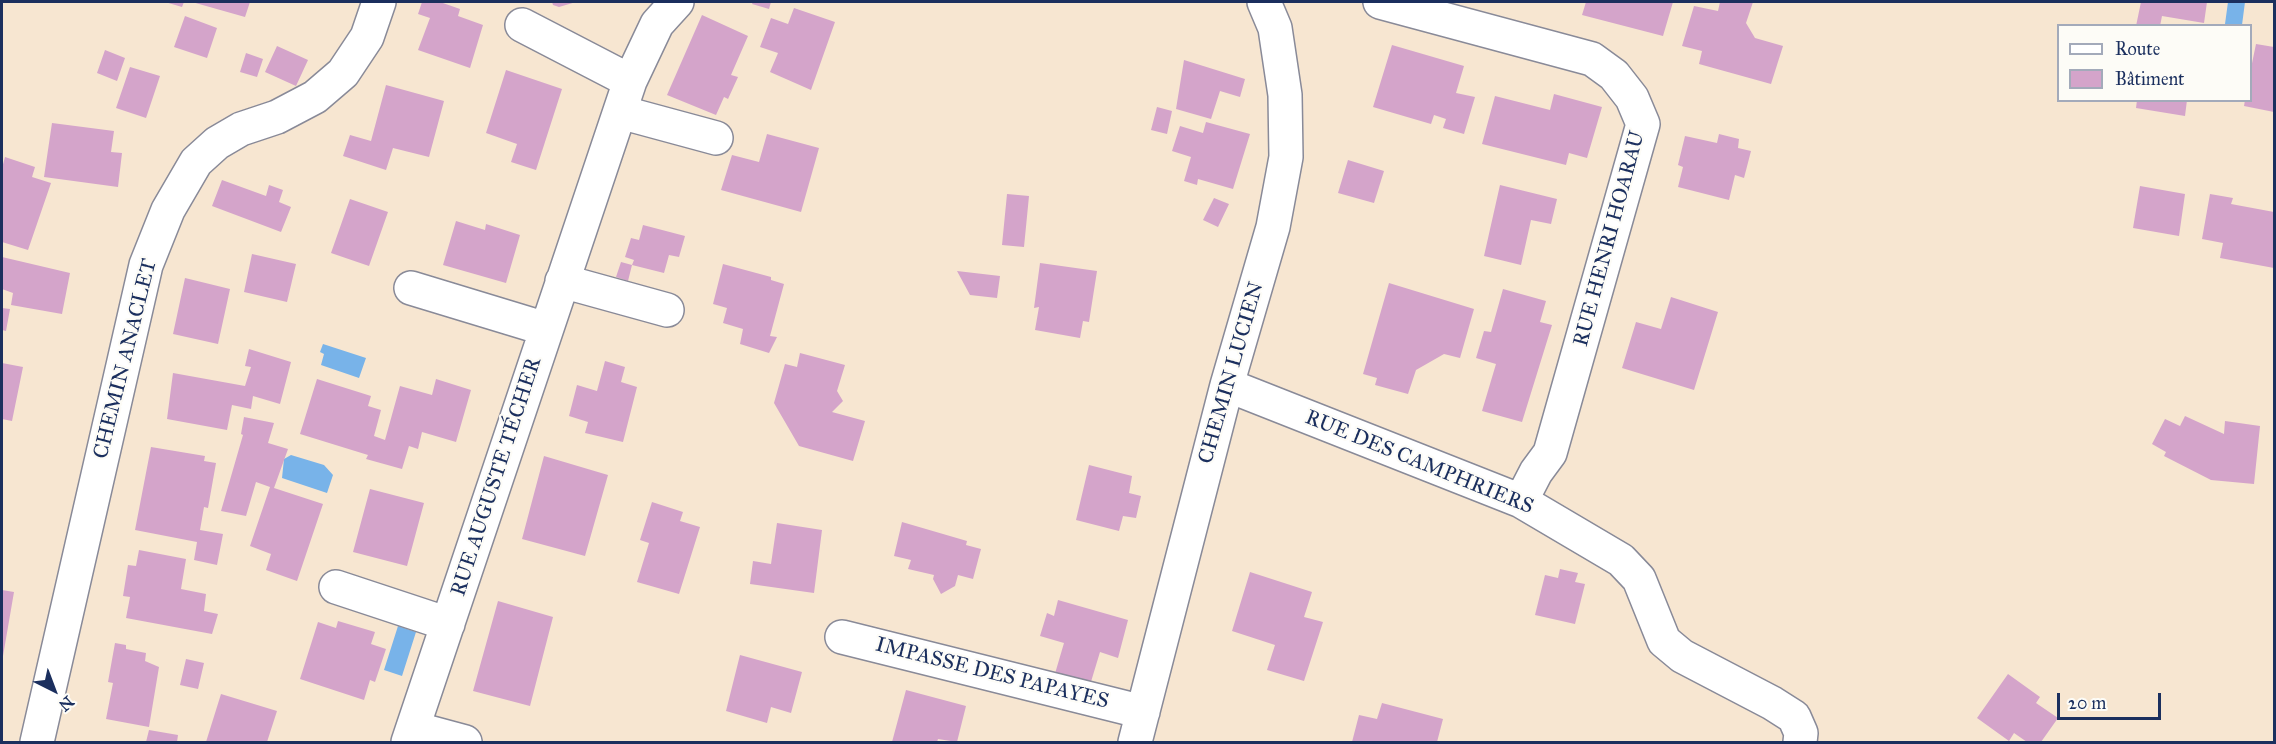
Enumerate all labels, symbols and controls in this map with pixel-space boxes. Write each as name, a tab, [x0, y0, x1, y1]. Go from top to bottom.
legend	[2057, 24, 2252, 102]
text: Route	[2115, 38, 2160, 60]
text: Bâtiment	[2115, 68, 2184, 90]
street label: RUE HENRI HOARAU	[1569, 129, 1651, 349]
street label: CHEMIN ANACLET	[89, 256, 163, 462]
street label: CHEMIN LUCIEN	[1194, 279, 1270, 467]
street label: RUE AUGUSTE TÉCHER	[446, 355, 548, 599]
street label: RUE DES CAMPHRIERS	[1301, 406, 1537, 520]
street label: IMPASSE DES PAPAYES	[873, 633, 1111, 715]
north arrow	[24, 660, 84, 720]
scale bar	[2060, 681, 2164, 719]
text: N	[55, 692, 78, 715]
text: 20 m	[2068, 692, 2106, 714]

